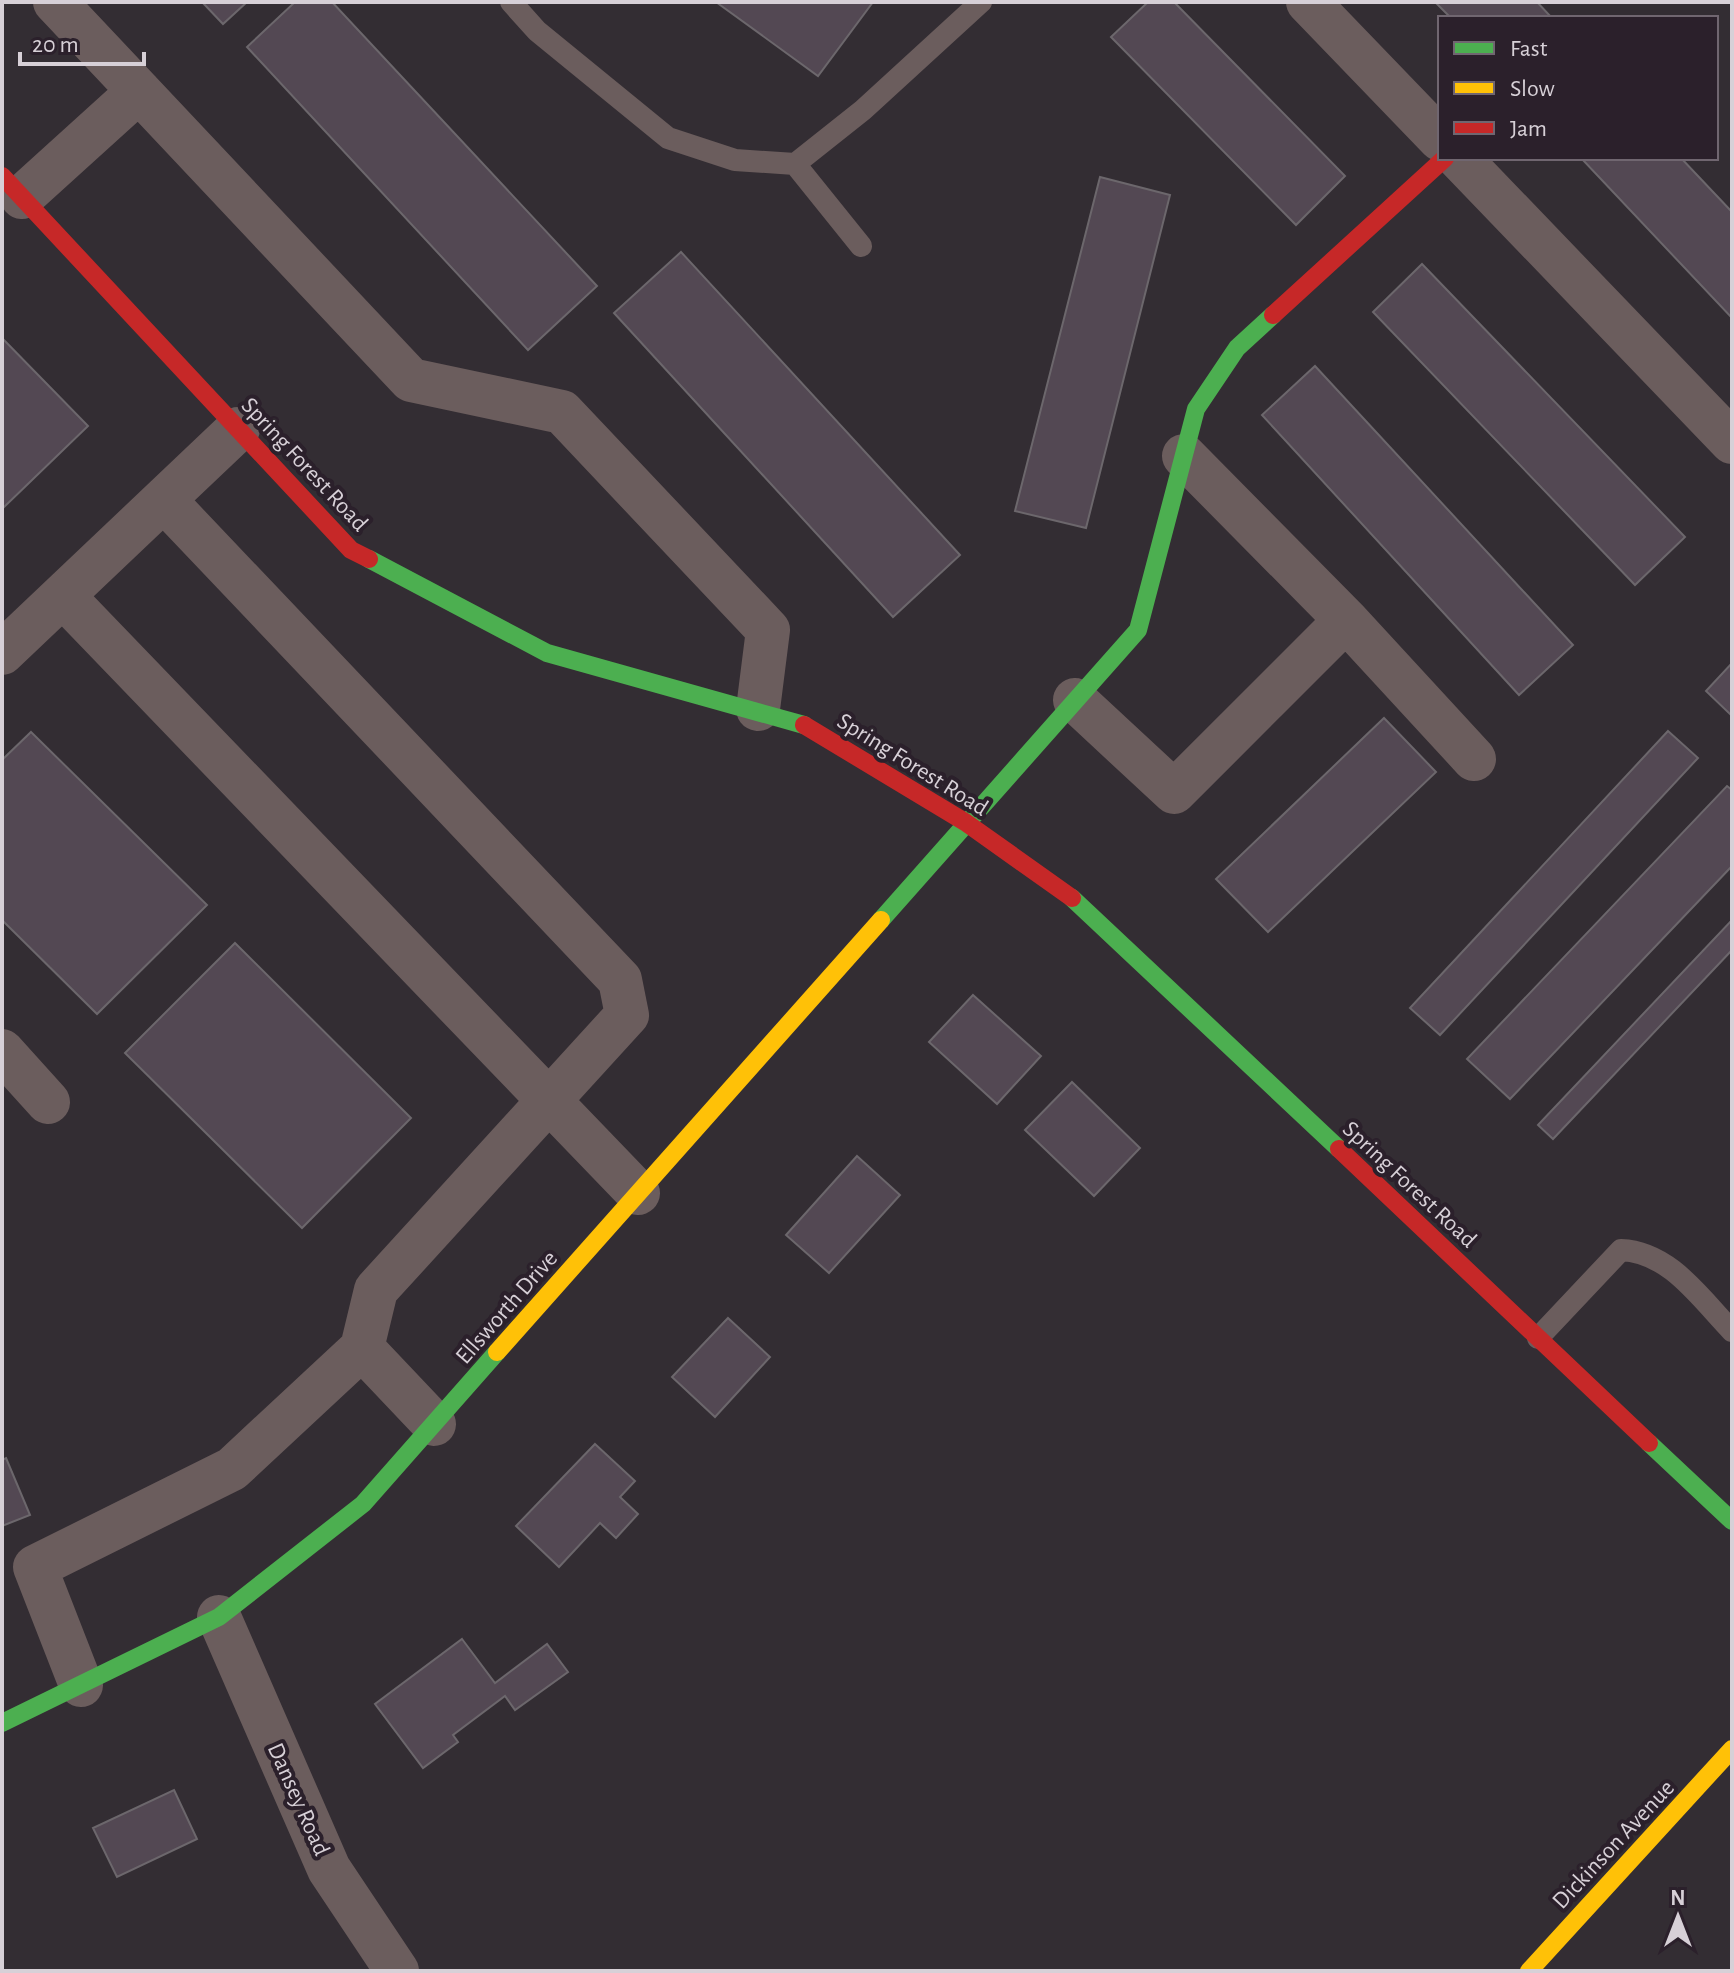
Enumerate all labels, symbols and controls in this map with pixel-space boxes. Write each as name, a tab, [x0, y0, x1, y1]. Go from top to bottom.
scale bar	[20, 16, 144, 66]
legend	[1438, 16, 1718, 160]
text: 20 m	[32, 33, 79, 57]
text: Fast	[1510, 37, 1548, 61]
text: Slow	[1510, 77, 1555, 101]
text: Jam	[1510, 117, 1547, 141]
street label: Spring Forest Road	[236, 393, 372, 536]
street label: Spring Forest Road	[833, 709, 992, 821]
street label: Spring Forest Road	[1338, 1117, 1481, 1253]
street label: Ellsworth Drive	[451, 1246, 562, 1369]
street label: Dansey Road	[263, 1739, 334, 1859]
street label: Dickinson Avenue	[1548, 1776, 1679, 1914]
north arrow	[1638, 1877, 1718, 1957]
text: N	[1670, 1887, 1686, 1909]

